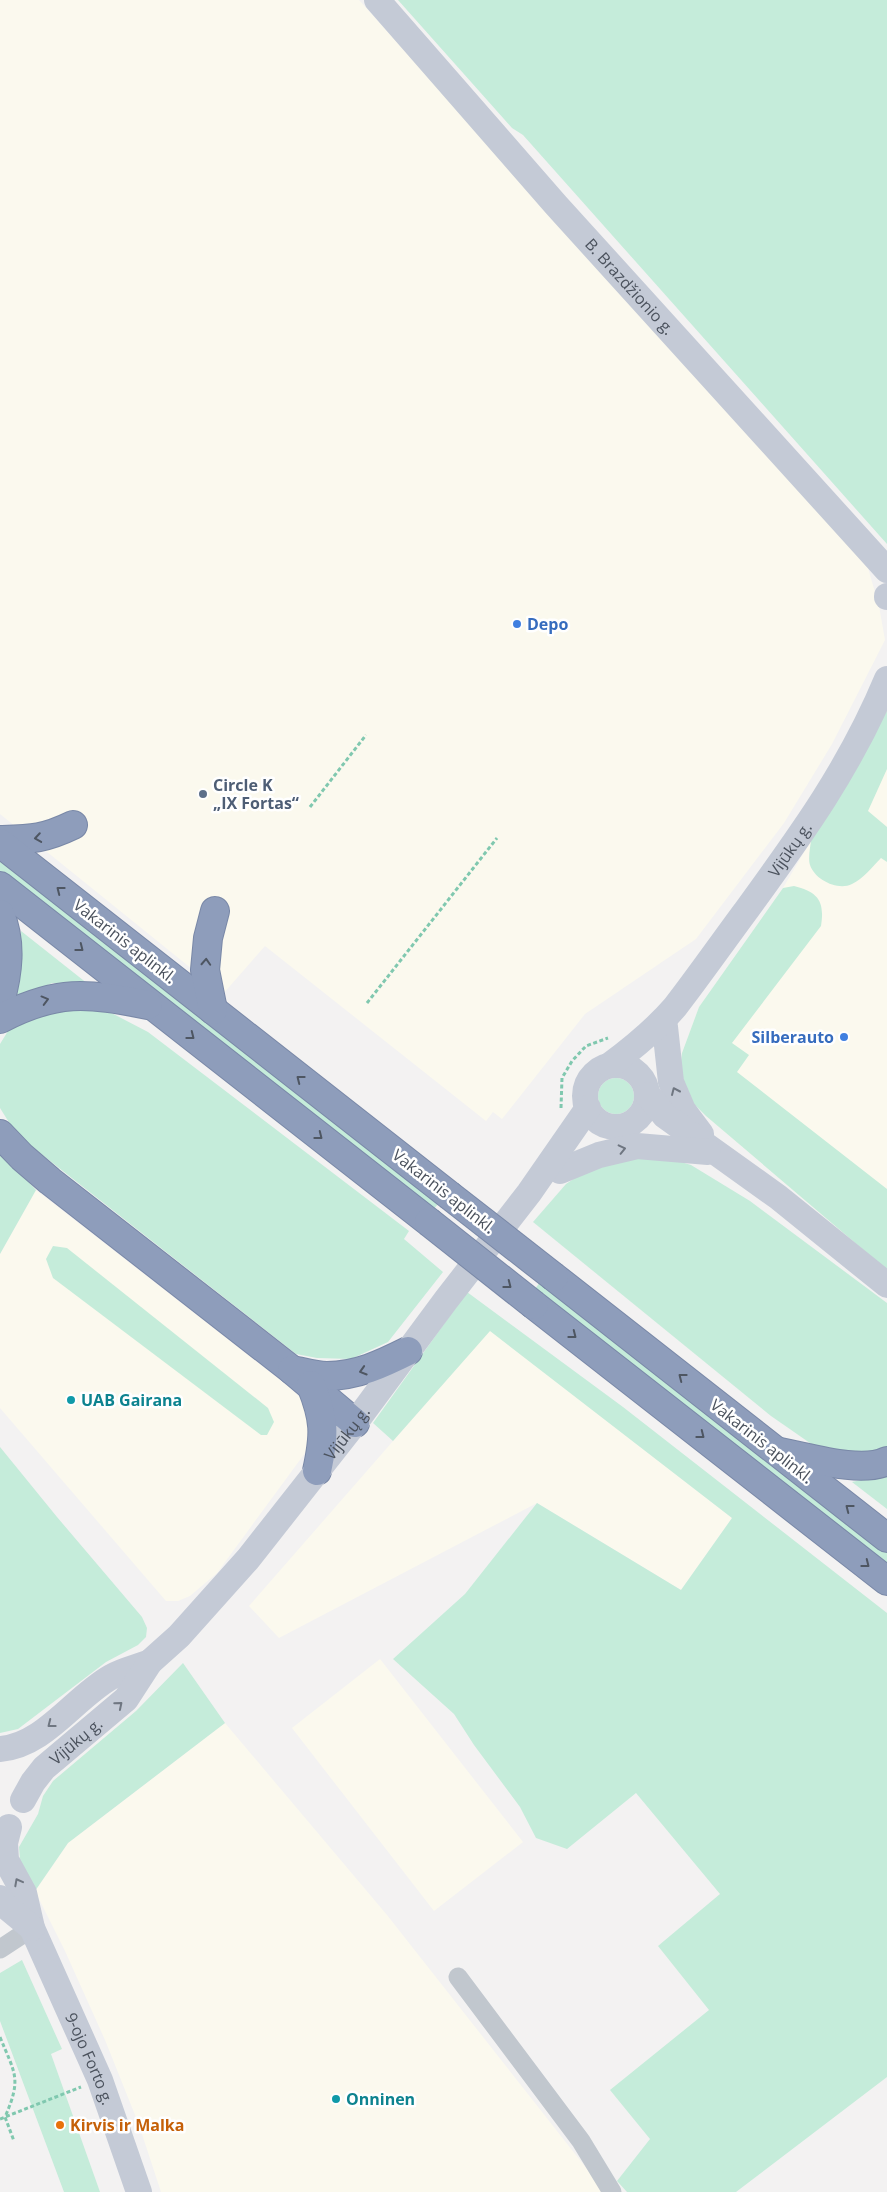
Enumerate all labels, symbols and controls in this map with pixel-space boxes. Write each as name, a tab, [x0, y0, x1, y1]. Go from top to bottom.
street label: B. Brazdžionio g.	[580, 233, 679, 339]
place label: Depo	[527, 613, 568, 635]
marker: Depo	[511, 618, 523, 630]
place label: Circle K „IX Fortas“	[213, 774, 299, 814]
marker: Circle K „IX Fortas“	[197, 788, 209, 800]
street label: Vijūkų g.	[763, 818, 817, 881]
one-way arrow	[34, 832, 42, 843]
one-way arrow	[57, 888, 66, 896]
street label: Vakarinis aplinkl.	[69, 894, 181, 988]
one-way arrow	[74, 943, 83, 951]
one-way arrow	[201, 958, 212, 966]
one-way arrow	[40, 995, 49, 1006]
place label: Silberauto	[752, 1026, 834, 1048]
one-way arrow	[185, 1030, 195, 1039]
marker: Silberauto	[838, 1031, 850, 1043]
one-way arrow	[297, 1076, 306, 1084]
one-way arrow	[671, 1087, 681, 1096]
one-way arrow	[313, 1131, 322, 1139]
street label: Vakarinis aplinkl.	[388, 1144, 500, 1238]
one-way arrow	[618, 1145, 627, 1155]
one-way arrow	[503, 1279, 512, 1288]
one-way arrow	[567, 1329, 576, 1338]
one-way arrow	[360, 1365, 368, 1375]
one-way arrow	[679, 1375, 688, 1383]
place label: UAB Gairana	[81, 1389, 182, 1411]
marker: UAB Gairana	[65, 1394, 77, 1406]
street label: Vakarinis aplinkl.	[706, 1394, 818, 1488]
street label: Vijūkų g.	[319, 1402, 375, 1465]
one-way arrow	[695, 1429, 705, 1438]
one-way arrow	[846, 1506, 855, 1514]
one-way arrow	[860, 1558, 870, 1567]
one-way arrow	[113, 1702, 122, 1711]
street label: Vijūkų g.	[45, 1713, 107, 1770]
one-way arrow	[48, 1719, 57, 1727]
one-way arrow	[14, 1878, 24, 1887]
street label: 9-ojo Forto g.	[60, 2009, 119, 2108]
place label: Onninen	[346, 2088, 415, 2110]
marker: Onninen	[330, 2093, 342, 2105]
place label: Kirvis ir Malka	[70, 2114, 184, 2136]
marker: Kirvis ir Malka	[54, 2119, 66, 2131]

